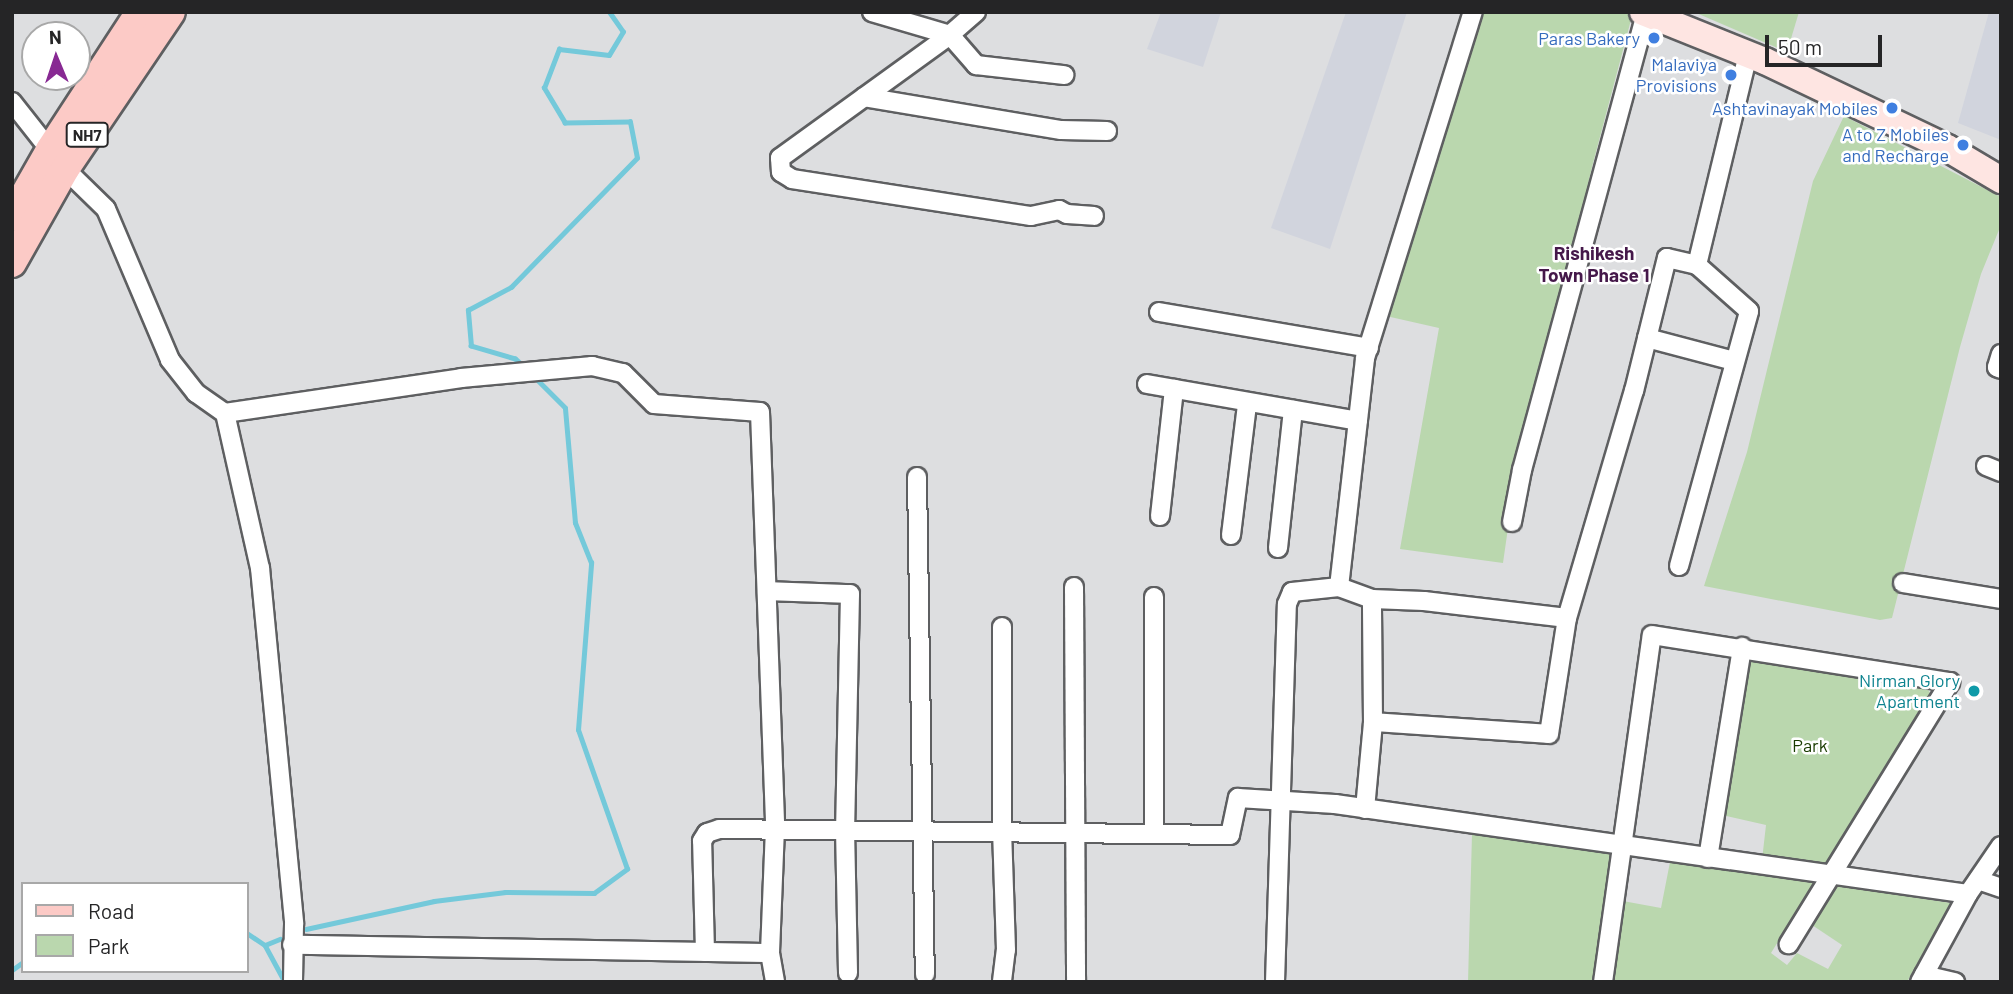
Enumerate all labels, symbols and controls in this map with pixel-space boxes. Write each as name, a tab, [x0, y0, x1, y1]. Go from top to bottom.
north arrow	[21, 21, 91, 91]
scale bar	[1768, 21, 1885, 65]
text: N	[49, 25, 62, 48]
place label: Paras Bakery	[1538, 27, 1640, 49]
marker: Paras Bakery	[1646, 30, 1662, 46]
text: 50 m	[1778, 34, 1822, 59]
place label: Malaviya Provisions	[1636, 54, 1717, 96]
marker: Malaviya Provisions	[1723, 67, 1739, 83]
place label: Ashtavinayak Mobiles	[1712, 97, 1878, 119]
marker: Ashtavinayak Mobiles	[1884, 100, 1900, 116]
road number: NH7	[64, 122, 110, 148]
place label: A to Z Mobiles and Recharge	[1842, 124, 1949, 166]
marker: A to Z Mobiles and Recharge	[1955, 137, 1971, 153]
district label: Rishikesh Town Phase 1	[1539, 242, 1649, 286]
place label: Nirman Glory Apartment	[1859, 670, 1960, 712]
marker: Nirman Glory Apartment	[1966, 683, 1982, 699]
park label: Park	[1792, 734, 1828, 756]
legend	[21, 882, 248, 973]
text: Road	[88, 898, 134, 923]
text: Park	[88, 933, 129, 958]

